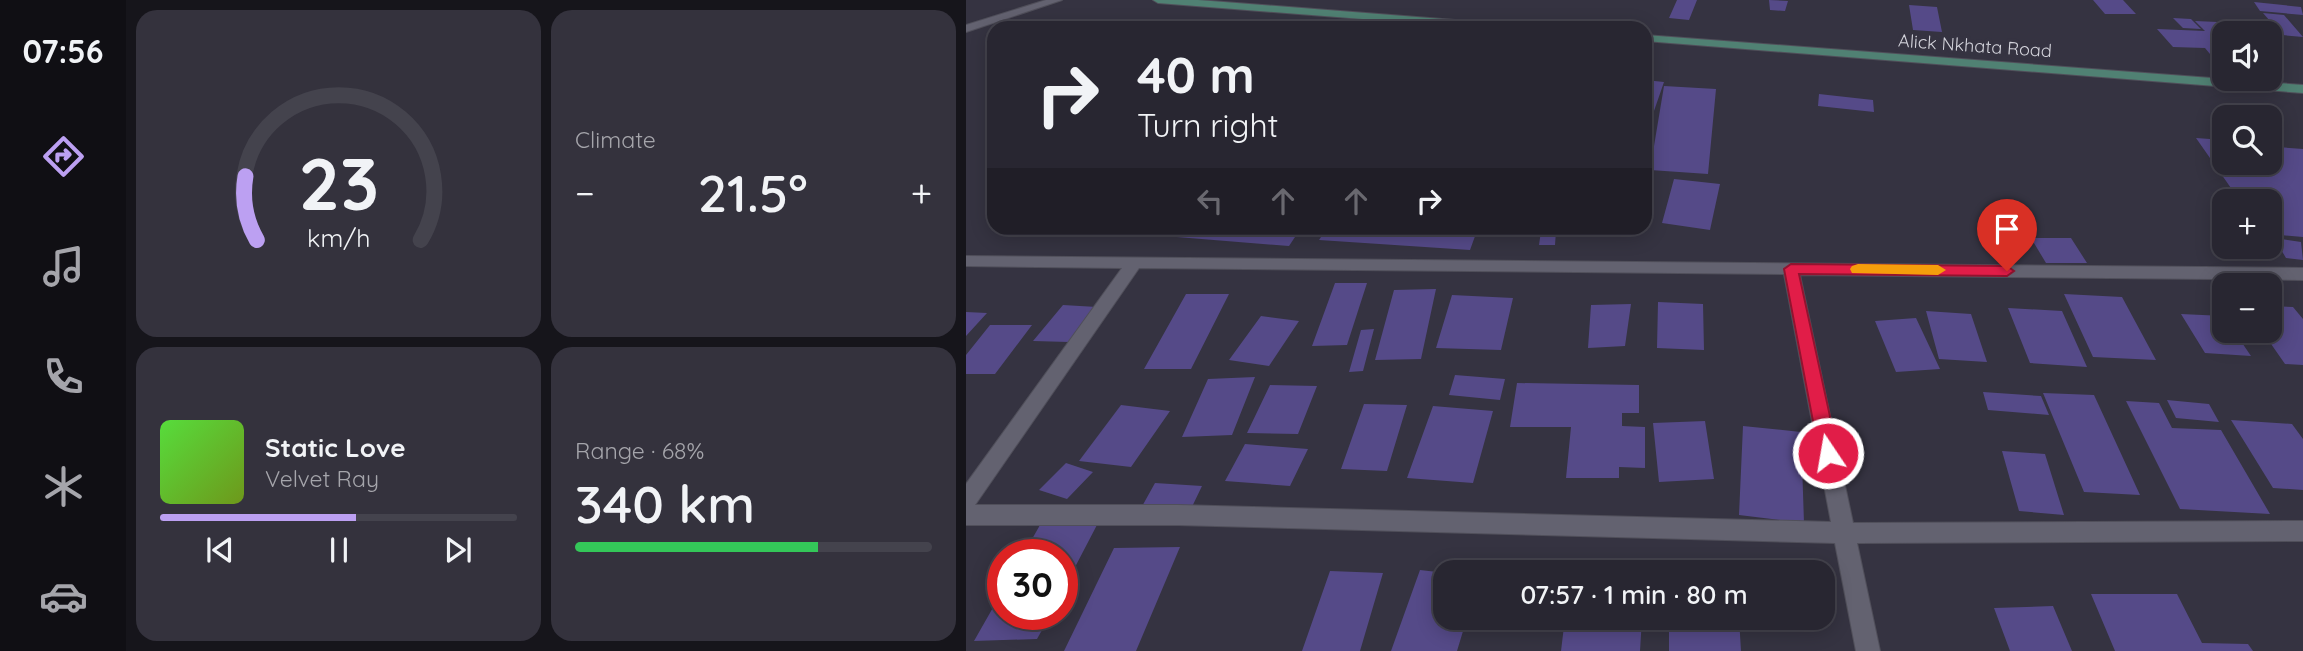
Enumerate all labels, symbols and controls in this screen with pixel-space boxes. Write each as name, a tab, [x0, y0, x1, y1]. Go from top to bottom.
map controls	[2212, 21, 2282, 343]
button: sound	[2212, 21, 2282, 91]
street label: Alick Nkhata Road	[1897, 29, 2053, 62]
text: 07:56	[23, 31, 103, 71]
text: 40 m	[1137, 44, 1255, 105]
icon: right	[1022, 49, 1113, 140]
text: Turn right	[1137, 105, 1278, 145]
button: search	[2212, 105, 2282, 175]
text: Climate	[575, 125, 656, 154]
icon: directions	[39, 132, 88, 181]
text: 23	[298, 137, 379, 228]
text: 21.5°	[698, 160, 808, 225]
text: −	[575, 169, 595, 217]
text: +	[911, 169, 932, 217]
icon: left	[1191, 182, 1229, 220]
icon: ahead	[1264, 182, 1302, 220]
icon: ahead	[1337, 182, 1375, 220]
icon: right	[1410, 182, 1448, 220]
button: +	[2212, 189, 2282, 259]
pin	[1977, 199, 2037, 271]
icon: arrive	[1988, 210, 2026, 248]
text: km/h	[307, 221, 370, 252]
icon: music	[39, 242, 88, 291]
button: −	[2212, 273, 2282, 343]
icon: phone	[39, 352, 88, 401]
position arrow	[1791, 416, 1865, 490]
text: Static Love	[265, 431, 406, 464]
text: Range · 68%	[575, 436, 704, 465]
icon: climate	[39, 462, 88, 511]
text: Velvet Ray	[265, 464, 379, 493]
text: 340 km	[575, 471, 755, 536]
icon: previous	[201, 531, 239, 569]
icon: pause	[320, 531, 358, 569]
icon: next	[439, 531, 477, 569]
speed limit sign: 30	[987, 539, 1078, 630]
icon: car	[39, 572, 88, 621]
text: 07:57 · 1 min · 80 m	[1520, 578, 1748, 611]

